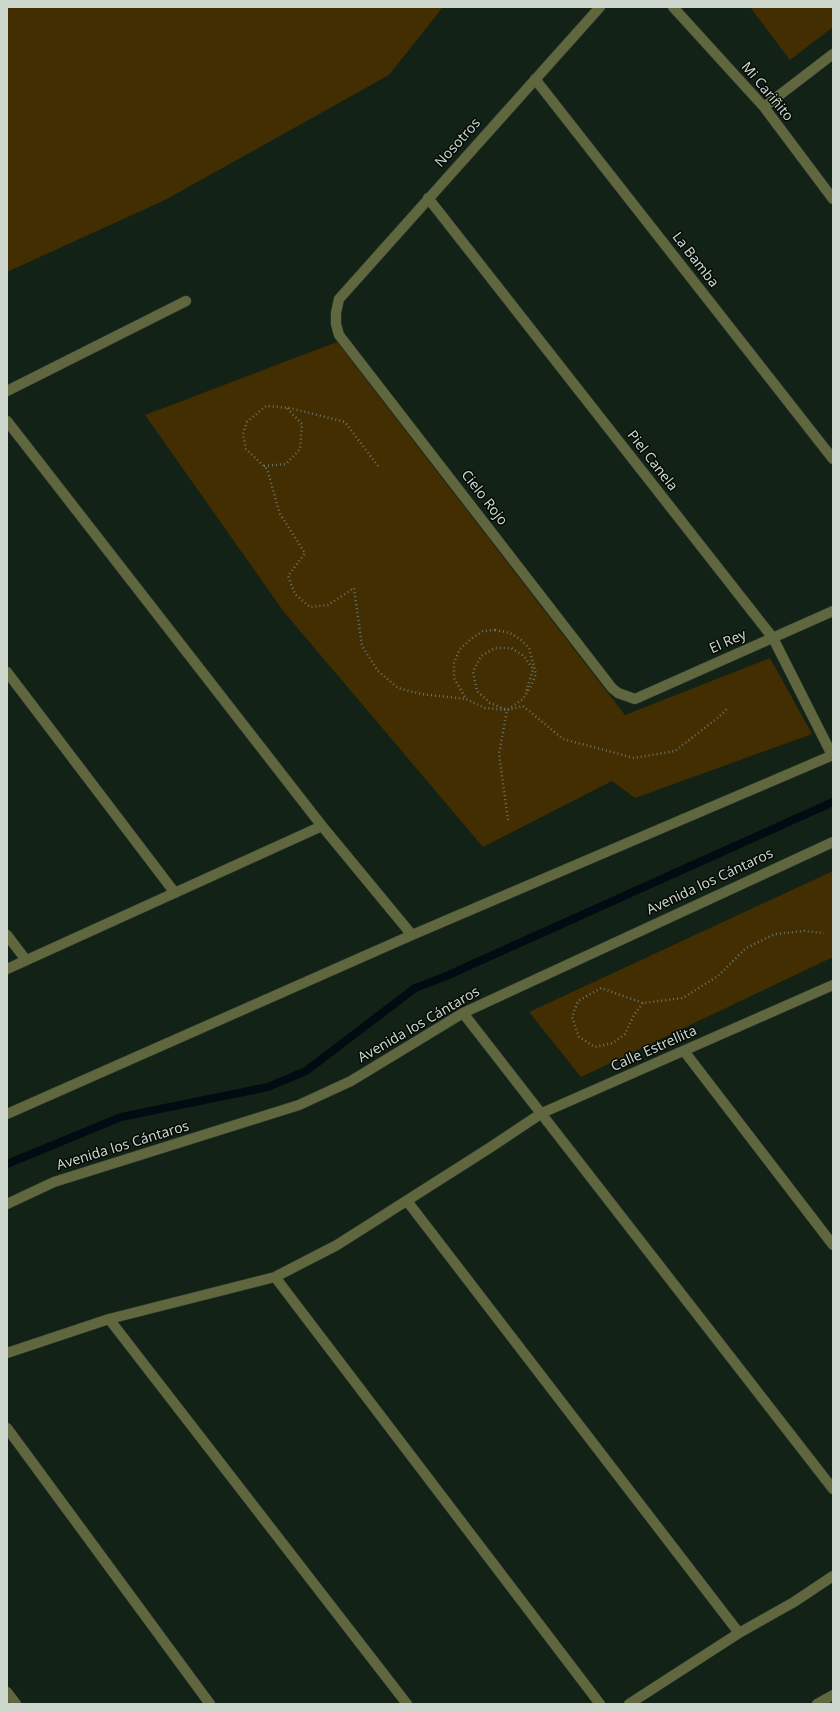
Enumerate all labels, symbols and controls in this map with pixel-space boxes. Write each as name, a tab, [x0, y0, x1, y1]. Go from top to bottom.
street label: Mi Cariñito	[737, 59, 797, 125]
street label: Nosotros	[432, 115, 484, 171]
street label: La Bamba	[668, 229, 722, 291]
street label: Piel Canela	[623, 427, 681, 495]
street label: Cielo Rojo	[457, 467, 511, 529]
street label: El Rey	[707, 626, 749, 658]
street label: Avenida los Cántaros	[644, 845, 776, 919]
street label: Avenida los Cántaros	[355, 983, 483, 1067]
street label: Calle Estrellita	[608, 1023, 700, 1075]
street label: Avenida los Cántaros	[55, 1118, 191, 1174]

